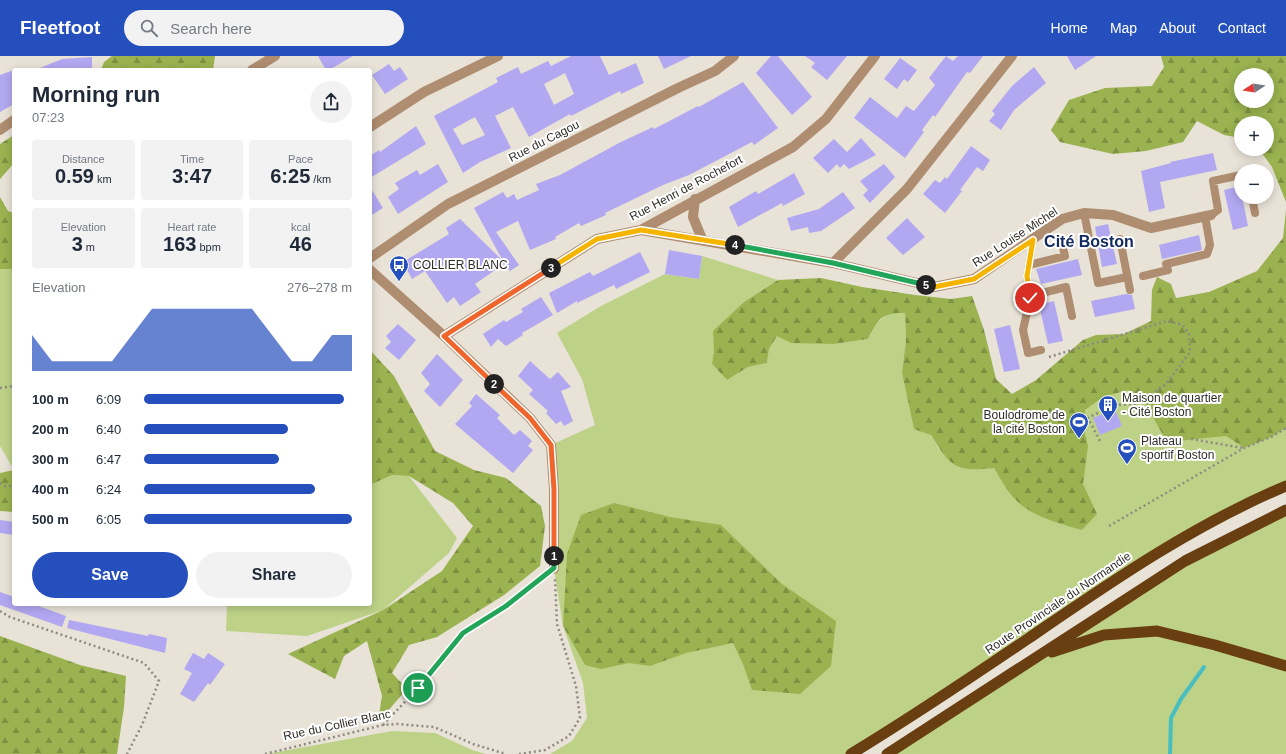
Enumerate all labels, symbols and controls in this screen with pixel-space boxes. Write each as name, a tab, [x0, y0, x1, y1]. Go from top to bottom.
search box	[124, 10, 404, 46]
text: Fleetfoot	[20, 17, 100, 38]
icon: search	[138, 17, 160, 39]
text: Search here	[170, 20, 252, 37]
text: Home	[1051, 20, 1088, 36]
text: Map	[1110, 20, 1137, 36]
text: About	[1159, 20, 1196, 36]
text: Contact	[1218, 20, 1266, 36]
north arrow	[1234, 68, 1274, 108]
map controls	[1234, 68, 1274, 204]
button: share	[310, 81, 352, 123]
text: Morning run	[32, 82, 160, 107]
text: 07:23	[32, 110, 65, 125]
button: +	[1234, 116, 1274, 156]
street label: Rue du Cagou	[506, 117, 582, 165]
street label: Rue Henri de Rochefort	[627, 152, 746, 224]
text: Distance	[62, 153, 105, 165]
text: Time	[180, 153, 204, 165]
text: Pace	[288, 153, 313, 165]
button: −	[1234, 164, 1274, 204]
text: 0.59	[55, 165, 94, 187]
text: 3:47	[172, 165, 212, 187]
text: 6:25	[270, 165, 310, 187]
text: km	[94, 173, 112, 185]
text: /km	[310, 173, 331, 185]
street label: Rue Louise Michel	[970, 204, 1060, 270]
text: Elevation	[61, 221, 106, 233]
text: Heart rate	[168, 221, 216, 233]
text: kcal	[291, 221, 310, 233]
text: 3	[72, 233, 83, 255]
text: 163	[163, 233, 196, 255]
text: 46	[290, 233, 312, 255]
district label: Cité Boston	[1044, 233, 1134, 250]
pin: 4	[725, 235, 745, 255]
text: 4	[732, 239, 738, 251]
text: m	[83, 241, 95, 253]
text: bpm	[196, 241, 221, 253]
bus stop icon: COLLIER BLANC	[388, 254, 410, 282]
place label: COLLIER BLANC	[413, 258, 508, 272]
pin: 3	[541, 258, 561, 278]
text: 3	[548, 262, 554, 274]
pin: 5	[916, 275, 936, 295]
text: 5	[923, 279, 929, 291]
text: Elevation	[32, 280, 85, 295]
text: 276–278 m	[287, 280, 352, 295]
pin	[1013, 281, 1047, 315]
icon: check	[1019, 287, 1041, 309]
pin: 2	[484, 374, 504, 394]
text: 2	[491, 378, 497, 390]
place label: Maison de quartier - Cité Boston	[1122, 391, 1221, 419]
text: 100 m	[32, 392, 69, 407]
text: 6:09	[96, 392, 121, 407]
building icon: Maison de quartier - Cité Boston	[1097, 394, 1119, 422]
place label: Boulodrome de la cité Boston	[984, 408, 1065, 436]
sports icon: Boulodrome de la cité Boston	[1068, 411, 1090, 439]
text: 200 m	[32, 422, 69, 437]
text: 6:40	[96, 422, 121, 437]
place label: Plateau sportif Boston	[1141, 434, 1214, 462]
sports icon: Plateau sportif Boston	[1116, 437, 1138, 465]
text: 300 m	[32, 452, 69, 467]
text: 6:47	[96, 452, 121, 467]
text: 400 m	[32, 482, 69, 497]
text: 6:24	[96, 482, 121, 497]
text: 500 m	[32, 512, 69, 527]
text: 6:05	[96, 512, 121, 527]
pin: 1	[544, 546, 564, 566]
street label: Route Provinciale du Normandie	[982, 549, 1134, 657]
text: 1	[551, 550, 557, 562]
button: Save	[32, 552, 188, 598]
button: Share	[196, 552, 352, 598]
pin	[401, 671, 435, 705]
icon: arrive	[407, 677, 429, 699]
street label: Rue du Collier Blanc	[282, 707, 392, 743]

